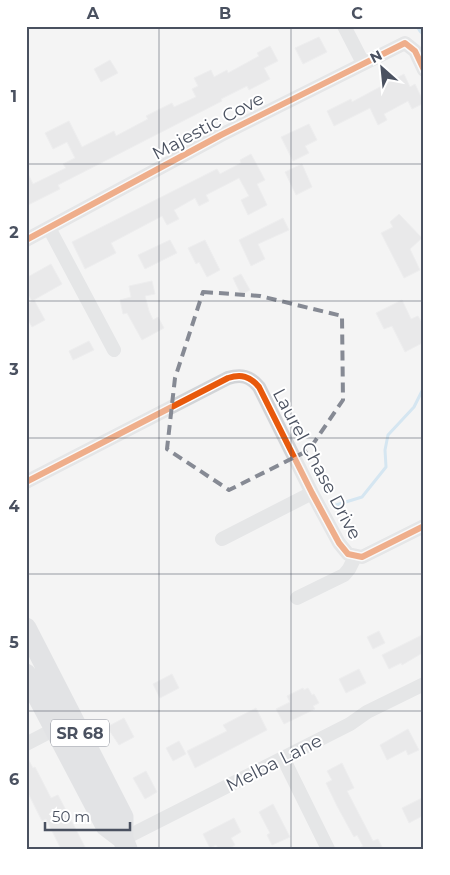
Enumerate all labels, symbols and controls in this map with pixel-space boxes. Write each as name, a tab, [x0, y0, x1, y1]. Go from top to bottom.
text: A	[86, 4, 100, 23]
text: B	[219, 4, 231, 23]
text: C	[351, 4, 363, 23]
north arrow	[358, 42, 408, 92]
text: N	[367, 46, 385, 67]
text: 1	[11, 87, 17, 106]
street label: Majestic Cove	[148, 87, 268, 165]
text: 2	[9, 223, 19, 242]
text: 3	[8, 360, 19, 379]
street label: Laurel Chase Drive	[268, 385, 366, 543]
text: 4	[8, 497, 20, 516]
text: 5	[9, 633, 19, 652]
road number: SR 68	[51, 720, 109, 746]
street label: Melba Lane	[222, 729, 326, 797]
text: 6	[9, 770, 19, 789]
scale bar	[45, 800, 130, 832]
text: 50 m	[52, 807, 90, 826]

